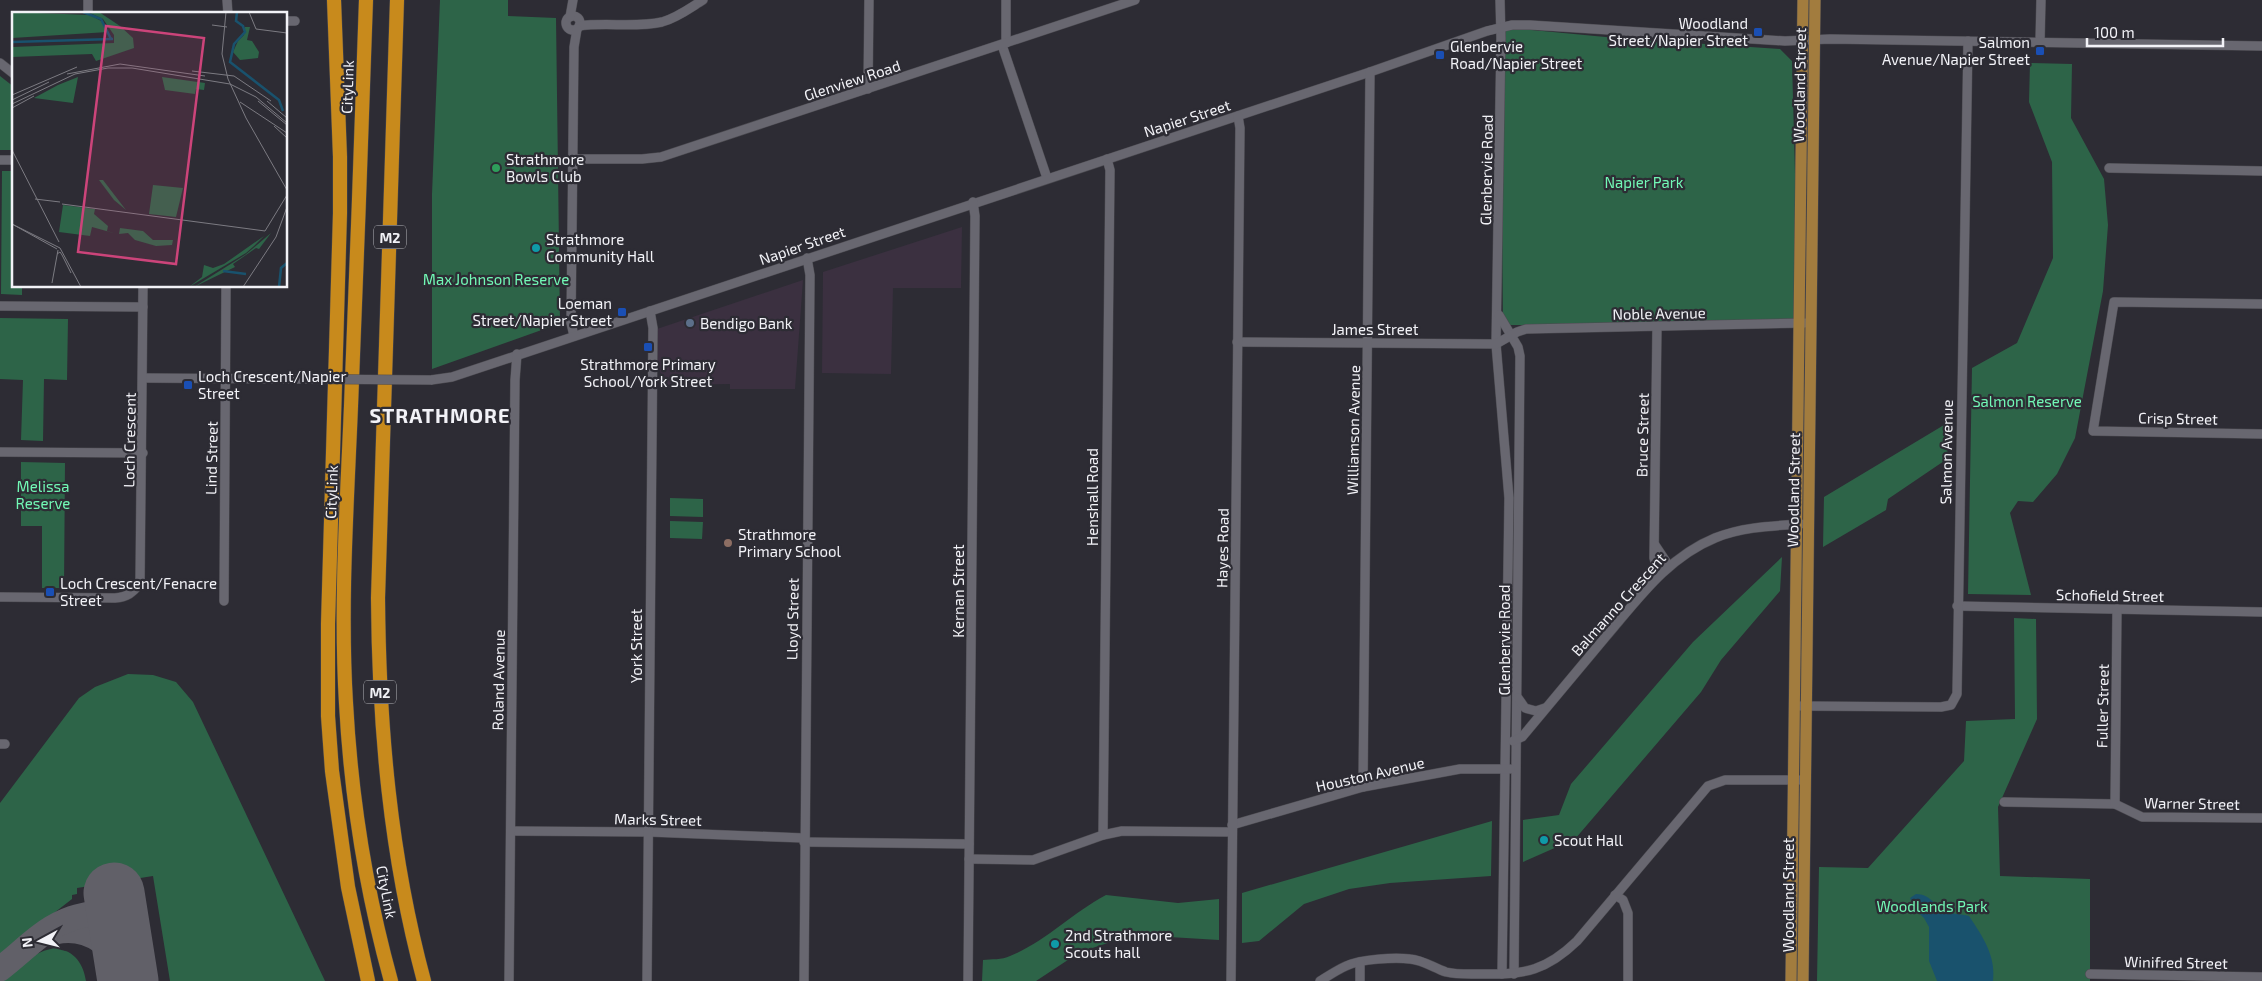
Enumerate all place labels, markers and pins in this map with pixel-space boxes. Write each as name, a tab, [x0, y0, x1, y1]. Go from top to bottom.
place label: Woodland Street/Napier Street	[1609, 14, 1748, 49]
marker: Woodland Street/Napier Street	[1752, 26, 1764, 38]
place label: Salmon Avenue/Napier Street	[1882, 33, 2030, 68]
place label: Glenbervie Road/Napier Street	[1450, 37, 1583, 72]
marker: Salmon Avenue/Napier Street	[2034, 45, 2046, 57]
marker: Glenbervie Road/Napier Street	[1434, 49, 1446, 61]
place label: Strathmore Bowls Club	[506, 150, 584, 185]
marker: Strathmore Bowls Club	[490, 162, 502, 174]
place label: Strathmore Community Hall	[546, 230, 655, 265]
marker: Strathmore Community Hall	[530, 242, 542, 254]
place label: Loeman Street/Napier Street	[473, 294, 612, 329]
marker: Loeman Street/Napier Street	[616, 306, 628, 318]
place label: Bendigo Bank	[700, 314, 793, 332]
marker: Bendigo Bank	[684, 317, 696, 329]
marker: Strathmore Primary School/York Street	[642, 341, 654, 353]
place label: Strathmore Primary School/York Street	[580, 355, 716, 390]
place label: Loch Crescent/Napier Street	[198, 367, 346, 402]
marker: Loch Crescent/Napier Street	[182, 379, 194, 391]
place label: Strathmore Primary School	[738, 525, 841, 560]
marker: Strathmore Primary School	[722, 537, 734, 549]
place label: Loch Crescent/Fenacre Street	[60, 574, 217, 609]
marker: Loch Crescent/Fenacre Street	[44, 586, 56, 598]
place label: Scout Hall	[1554, 831, 1623, 849]
marker: Scout Hall	[1538, 834, 1550, 846]
place label: 2nd Strathmore Scouts hall	[1065, 926, 1172, 961]
marker: 2nd Strathmore Scouts hall	[1049, 938, 1061, 950]

